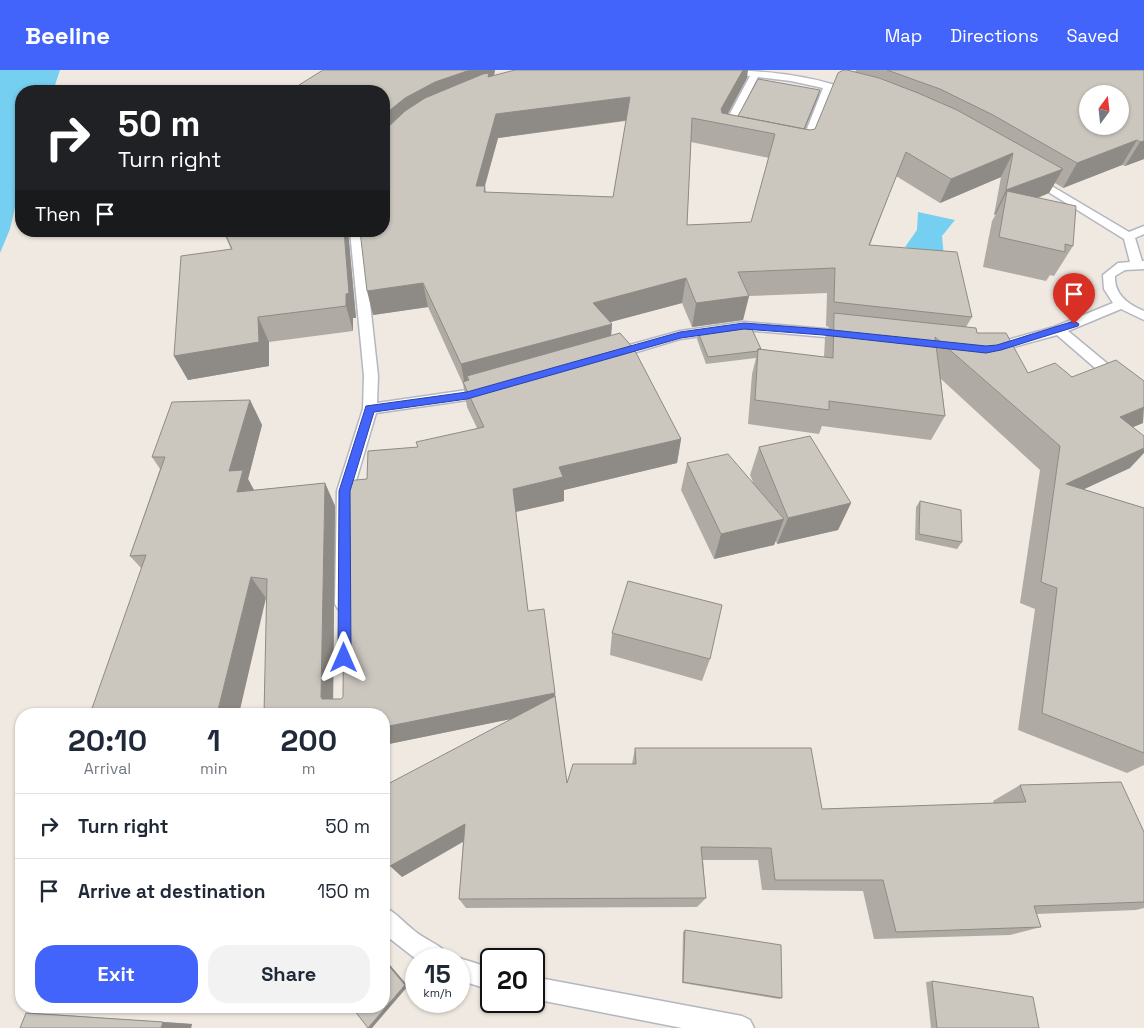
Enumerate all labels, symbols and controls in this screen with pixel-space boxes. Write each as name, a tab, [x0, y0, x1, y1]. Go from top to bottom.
text: Beeline	[25, 20, 110, 51]
text: Map	[885, 24, 922, 47]
text: Directions	[950, 24, 1039, 47]
text: Saved	[1067, 24, 1119, 47]
north arrow	[1079, 85, 1129, 135]
map controls	[1079, 85, 1129, 135]
text: 50 m	[118, 102, 200, 146]
icon: right	[35, 105, 100, 170]
text: Turn right	[118, 145, 221, 173]
icon: arrive	[91, 200, 119, 228]
text: Then	[35, 202, 81, 227]
pin	[1053, 273, 1095, 324]
icon: arrive	[1060, 280, 1088, 308]
position arrow	[317, 631, 369, 683]
text: 20:10	[68, 721, 147, 760]
text: 1	[207, 721, 221, 760]
text: 200	[280, 721, 337, 760]
text: Arrival	[84, 758, 131, 779]
text: min	[200, 758, 227, 779]
text: m	[302, 758, 316, 779]
icon: right	[35, 812, 63, 840]
text: Turn right	[78, 814, 168, 839]
text: 50 m	[325, 814, 370, 839]
icon: arrive	[35, 877, 63, 905]
text: Arrive at destination	[78, 879, 266, 904]
text: 150 m	[317, 879, 370, 904]
button: Exit	[35, 945, 198, 1003]
button: Share	[208, 945, 370, 1003]
speed limit sign: 20	[480, 948, 545, 1013]
text: 15	[424, 958, 451, 990]
text: km/h	[423, 985, 452, 1001]

